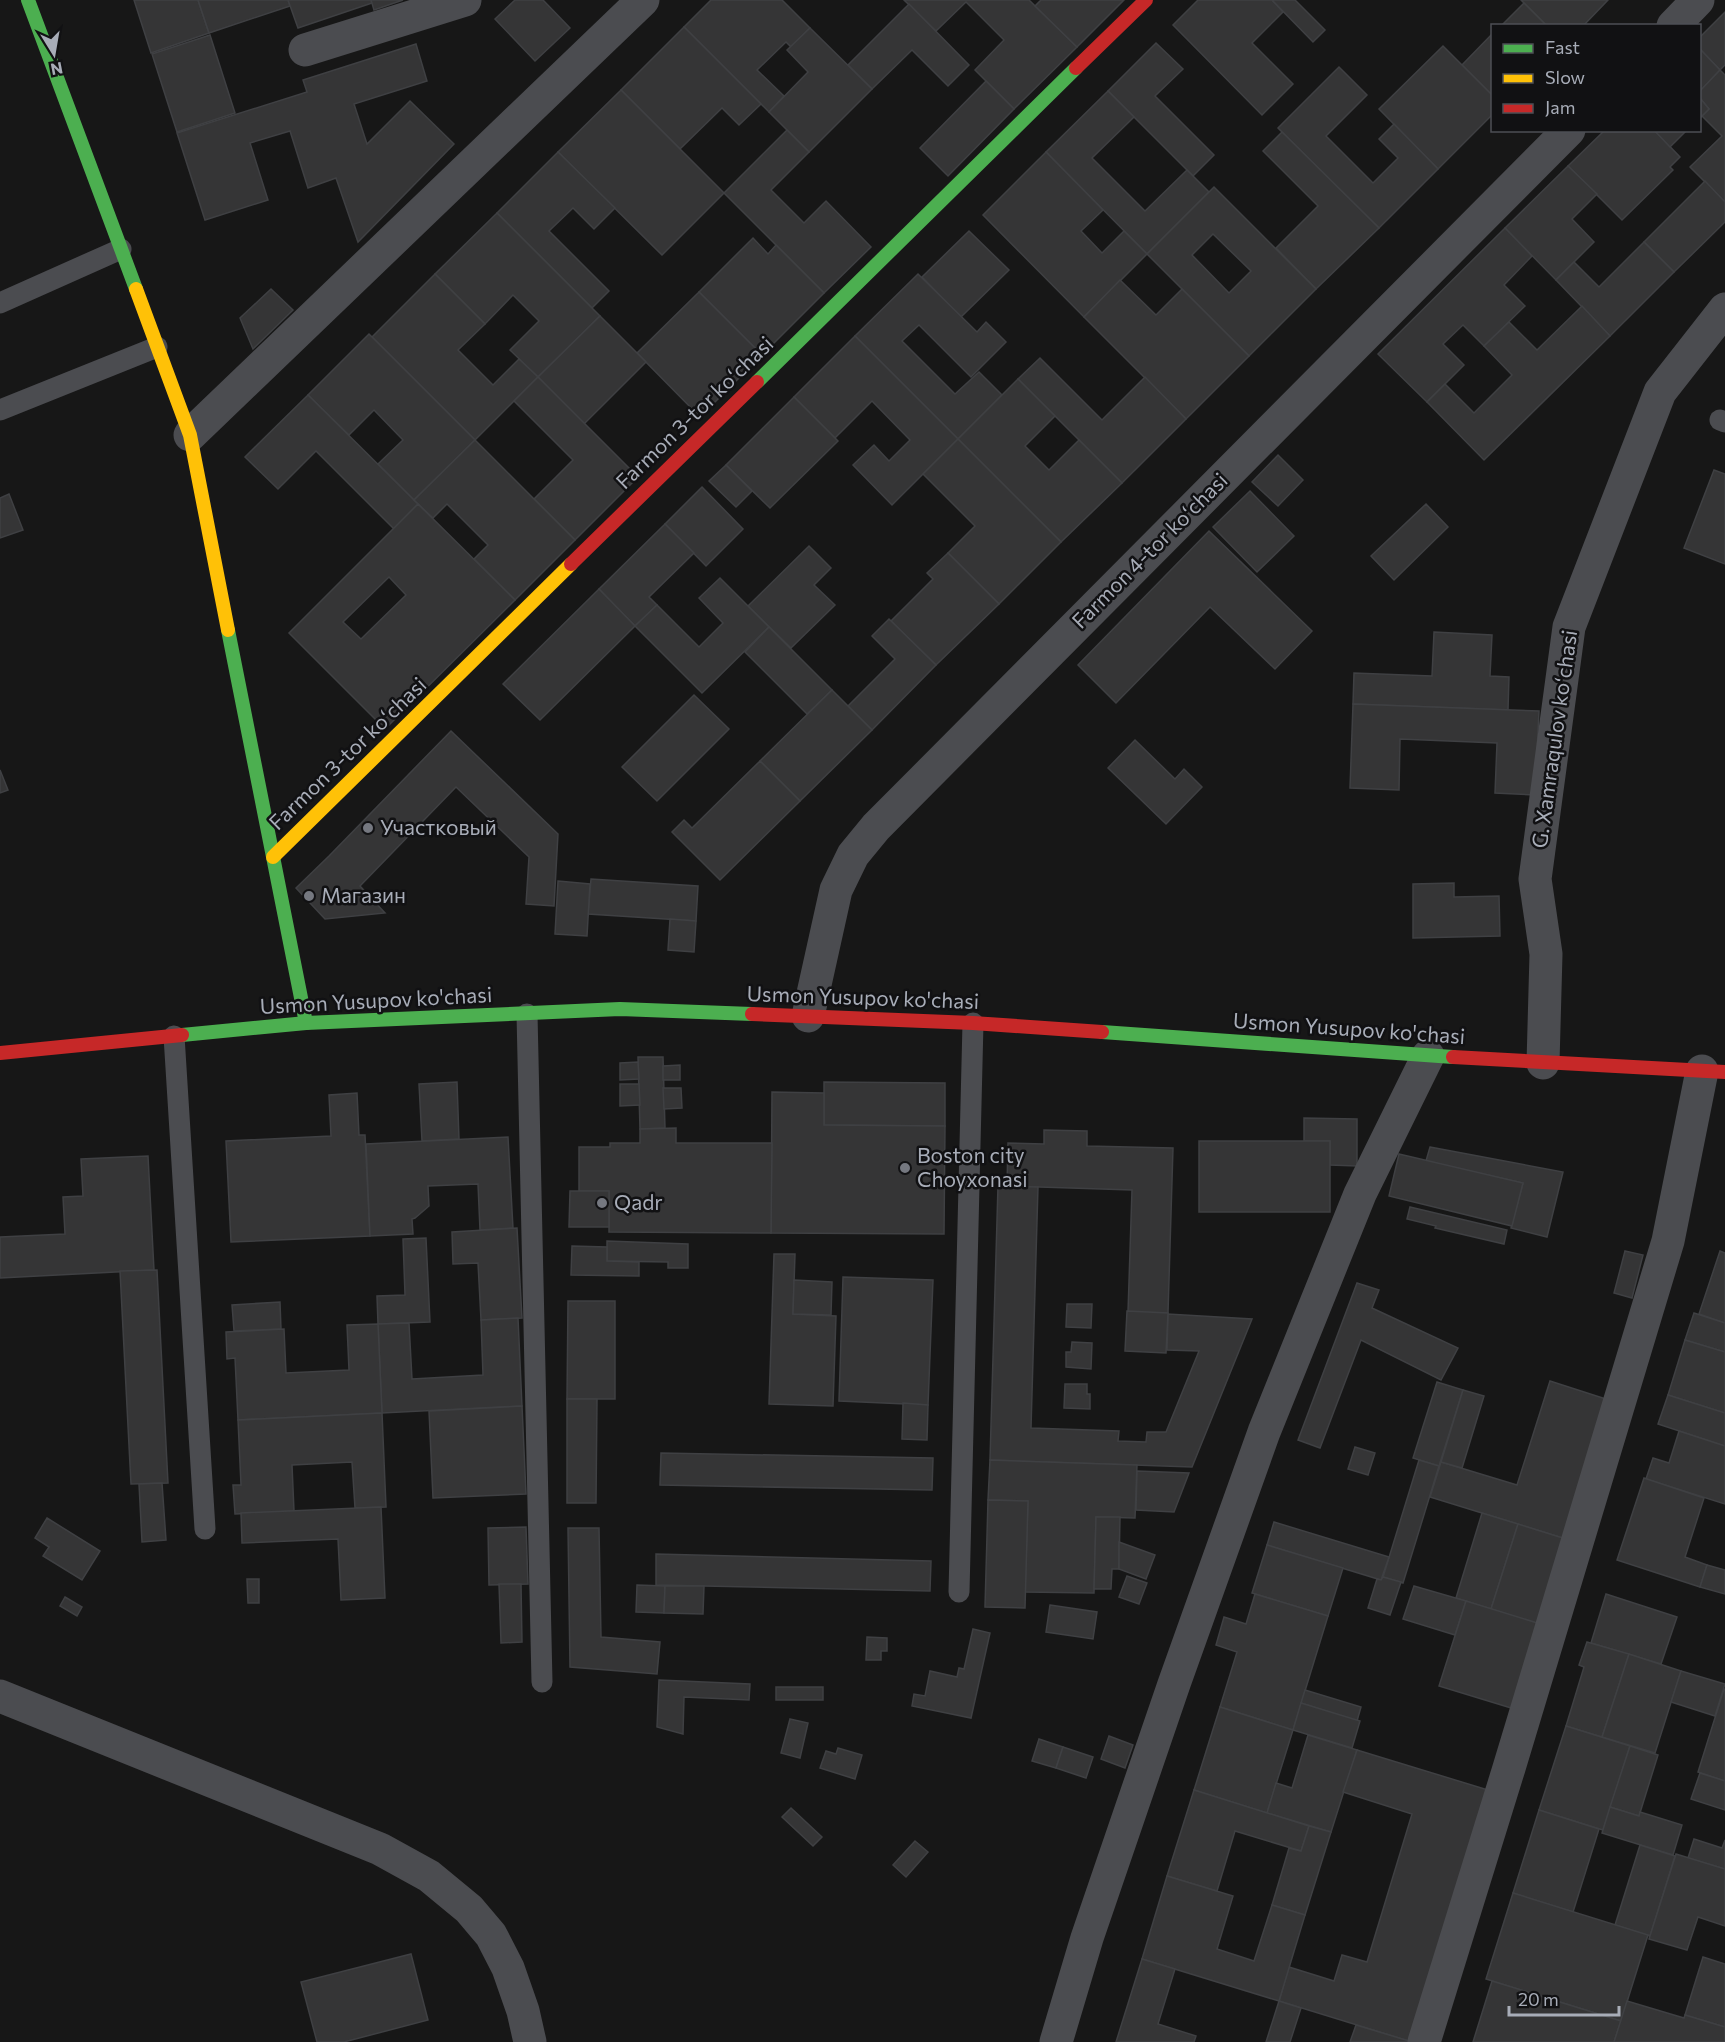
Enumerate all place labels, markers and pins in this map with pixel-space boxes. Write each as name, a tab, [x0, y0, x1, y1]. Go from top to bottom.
place label: Участковый	[380, 814, 497, 839]
marker: Участковый	[361, 821, 375, 835]
place label: Магазин	[321, 882, 406, 907]
marker: Магазин	[302, 889, 316, 903]
place label: Boston city Choyxonasi	[917, 1142, 1028, 1191]
marker: Boston city Choyxonasi	[898, 1161, 912, 1175]
place label: Qadr	[614, 1189, 663, 1214]
marker: Qadr	[595, 1196, 609, 1210]

